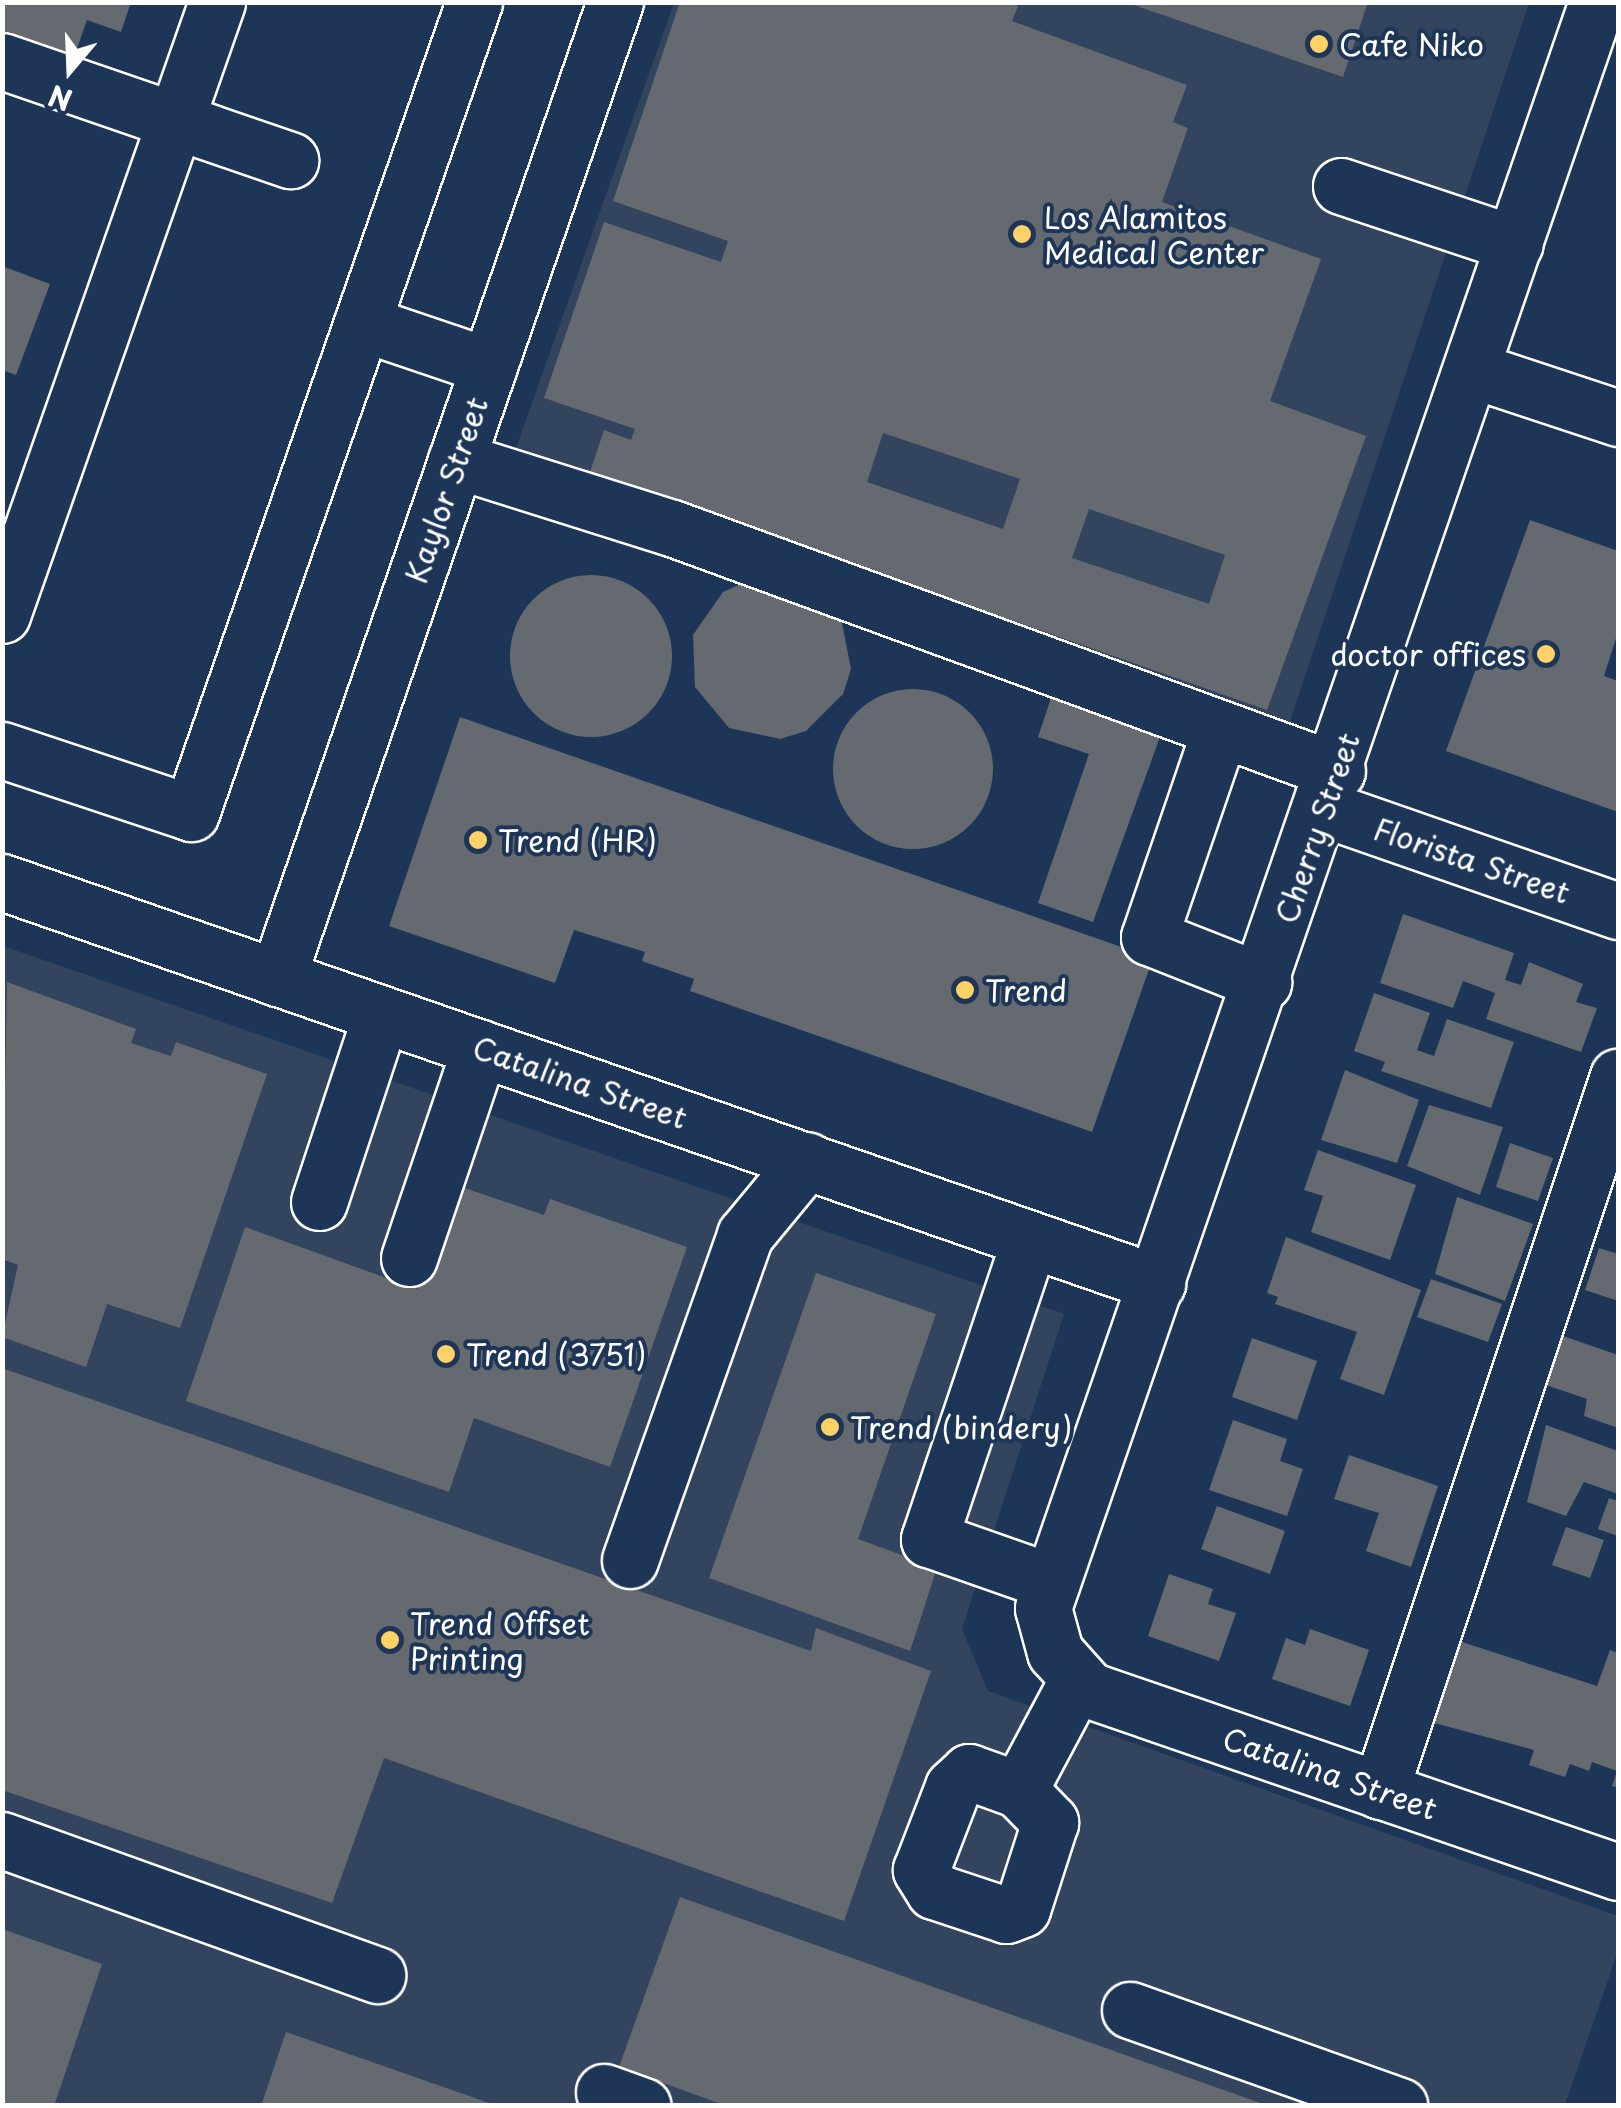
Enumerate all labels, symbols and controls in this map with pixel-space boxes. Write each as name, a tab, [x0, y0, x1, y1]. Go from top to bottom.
north arrow	[20, 20, 120, 120]
place label: Cafe Niko	[1339, 26, 1484, 62]
marker: Cafe Niko	[1308, 33, 1330, 55]
text: N	[43, 75, 78, 123]
place label: Los Alamitos Medical Center	[1044, 199, 1265, 270]
marker: Los Alamitos Medical Center	[1009, 221, 1035, 247]
street label: Kaylor Street	[397, 392, 495, 588]
place label: doctor offices	[1330, 636, 1526, 672]
marker: doctor offices	[1535, 643, 1557, 665]
street label: Cherry Street	[1267, 728, 1367, 928]
street label: Florista Street	[1369, 809, 1575, 911]
place label: Trend (HR)	[498, 822, 657, 858]
marker: Trend (HR)	[467, 829, 489, 851]
place label: Trend	[985, 972, 1067, 1008]
marker: Trend	[954, 979, 976, 1001]
street label: Catalina Street	[468, 1029, 692, 1135]
place label: Trend (3751)	[466, 1336, 647, 1372]
marker: Trend (3751)	[435, 1343, 457, 1365]
place label: Trend (bindery)	[850, 1409, 1073, 1445]
marker: Trend (bindery)	[819, 1416, 841, 1438]
place label: Trend Offset Printing	[410, 1605, 589, 1676]
marker: Trend Offset Printing	[379, 1629, 401, 1651]
street label: Catalina Street	[1218, 1720, 1442, 1826]

